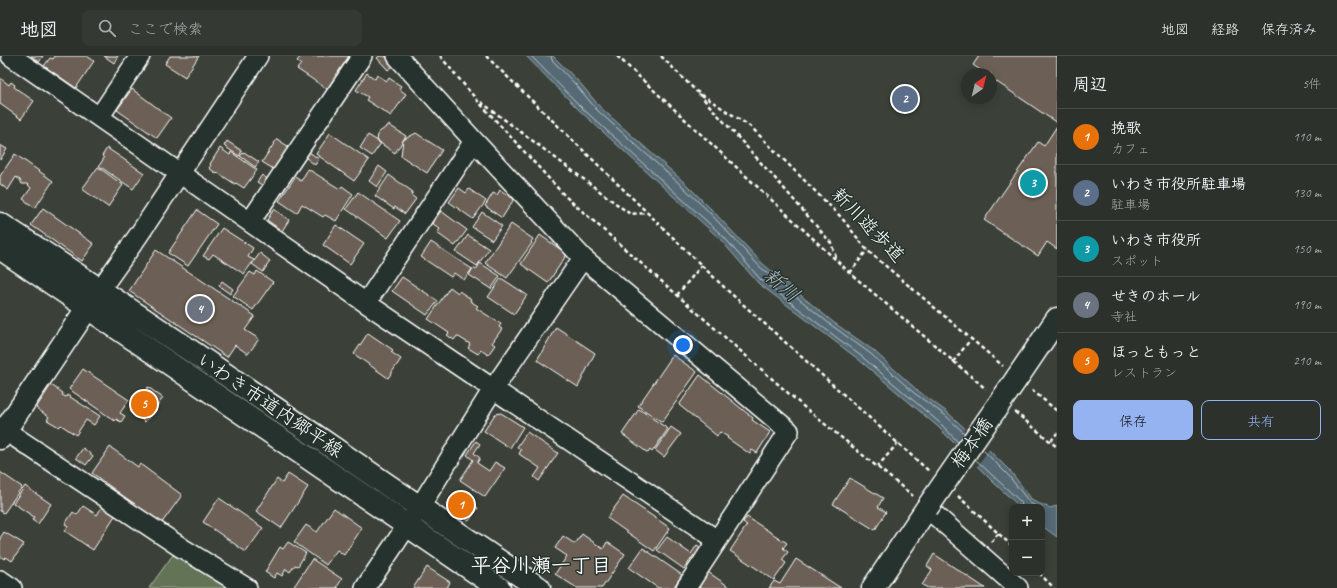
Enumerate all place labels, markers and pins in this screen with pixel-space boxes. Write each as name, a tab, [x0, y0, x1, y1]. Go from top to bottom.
pin: 2	[892, 84, 918, 114]
pin: 3	[1020, 168, 1046, 198]
pin: 4	[187, 294, 213, 324]
pin: 5	[131, 389, 157, 419]
pin: 1	[448, 490, 474, 520]

